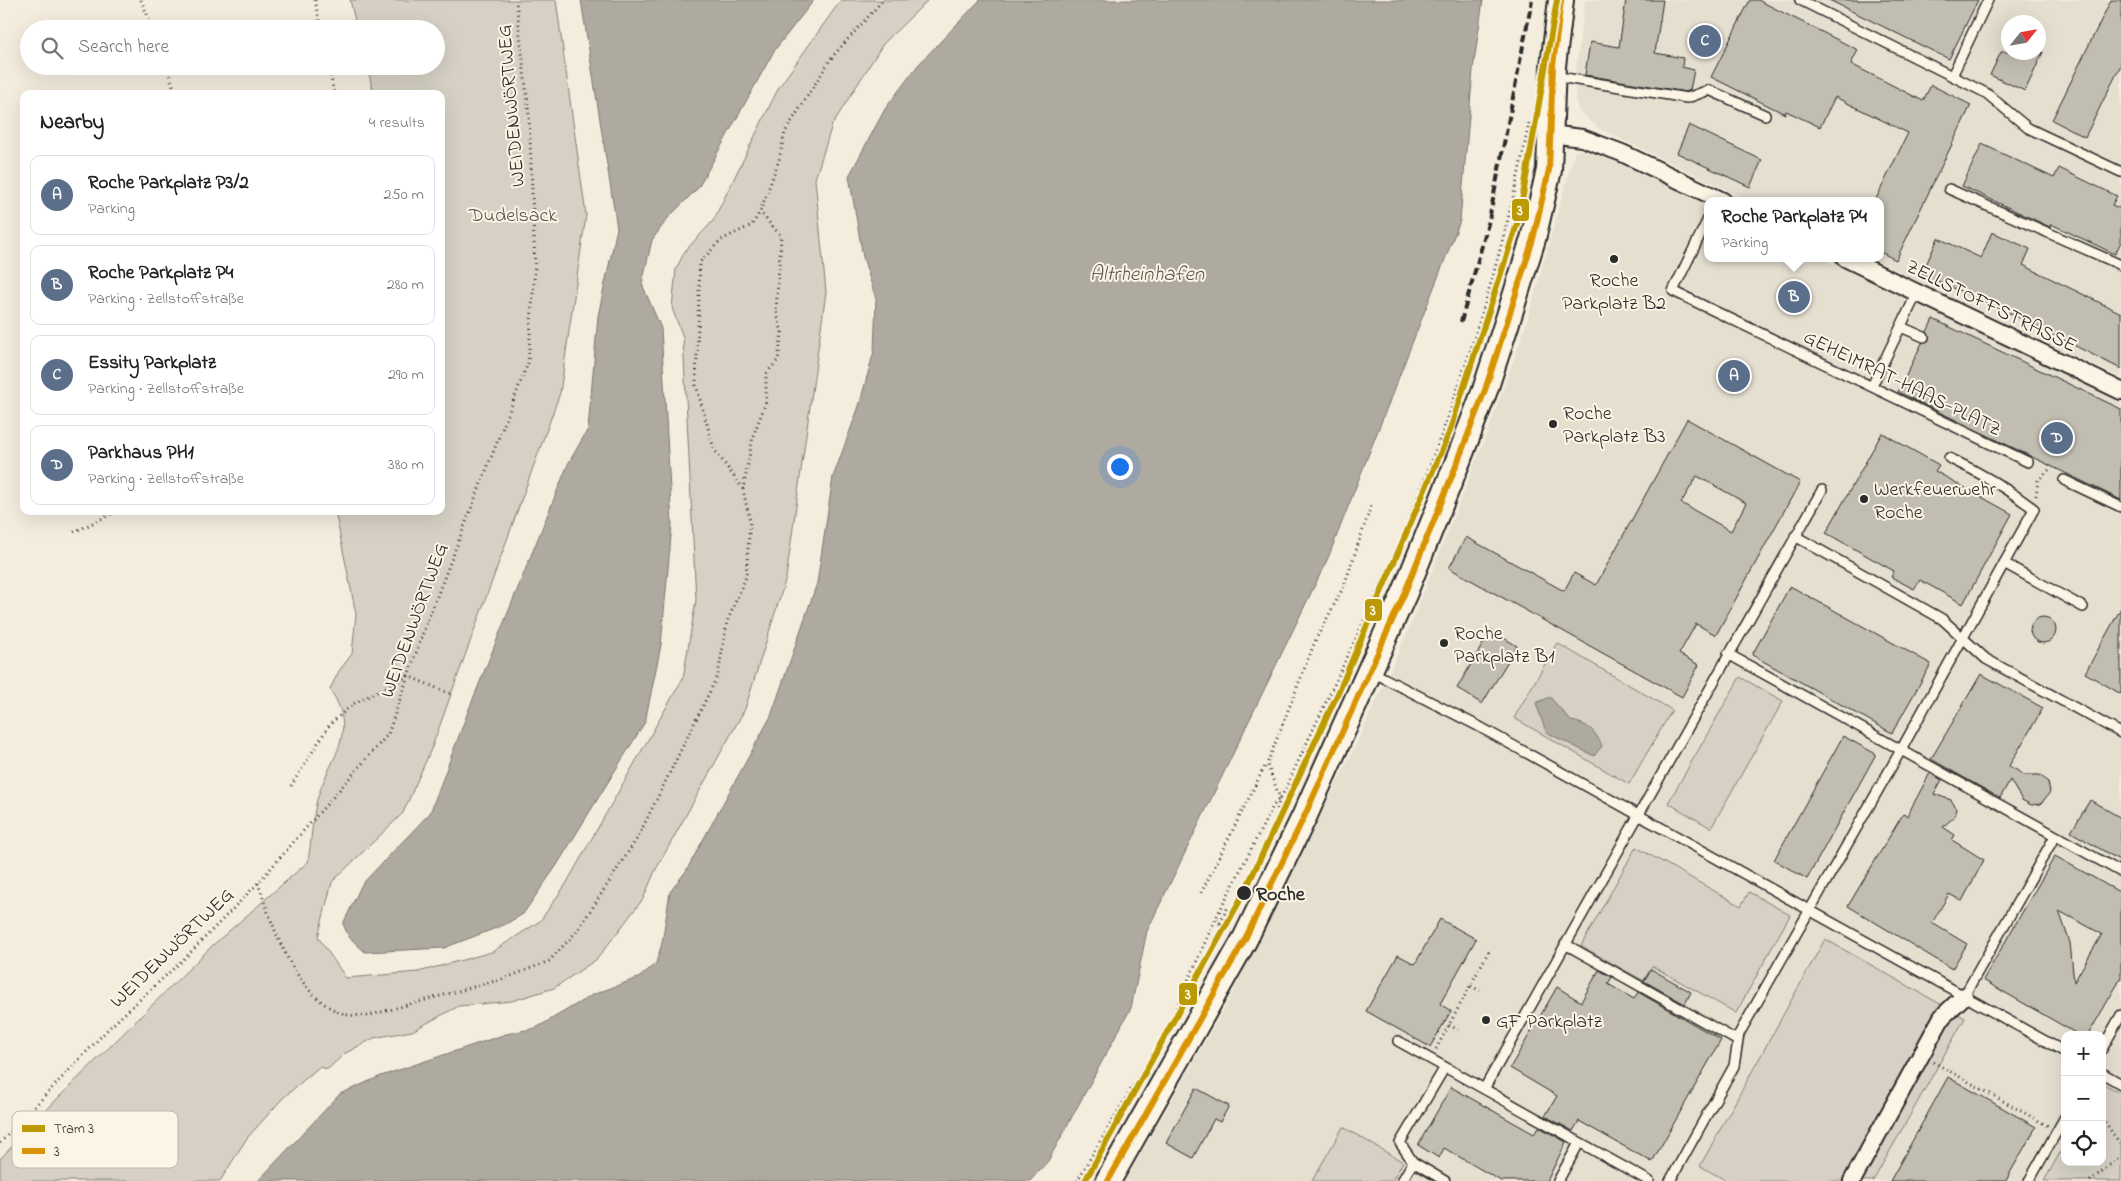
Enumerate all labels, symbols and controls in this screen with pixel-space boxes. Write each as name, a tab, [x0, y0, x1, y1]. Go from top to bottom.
north arrow	[2001, 15, 2046, 60]
search box	[20, 20, 445, 75]
pin: C	[1689, 22, 1721, 60]
street label: WEIDENWÖRTWEG	[491, 23, 534, 188]
icon: search	[38, 34, 66, 62]
text: Search here	[78, 34, 169, 61]
text: Nearby	[40, 108, 104, 138]
text: 4 results	[369, 111, 425, 135]
text: Roche Parkplatz P3/2	[88, 170, 249, 197]
text: A	[52, 183, 62, 207]
text: 250 m	[384, 183, 424, 207]
text: Parking	[88, 197, 135, 221]
popup	[1704, 197, 1884, 262]
line badge: 3	[1511, 198, 1530, 222]
text: 3	[1516, 201, 1523, 222]
park label: Dudelsack	[468, 202, 557, 231]
text: Roche Parkplatz P4	[1721, 204, 1867, 231]
text: Parking	[1721, 231, 1768, 255]
marker: Roche Parkplatz B2	[1608, 253, 1620, 265]
street label: ZELLSTOFFSTRASSE	[1901, 253, 2081, 361]
text: Roche Parkplatz P4	[88, 260, 233, 287]
water label: Altrheinhafen	[1090, 260, 1205, 290]
place label: Roche Parkplatz B2	[1562, 267, 1666, 319]
text: B	[52, 273, 62, 297]
text: 280 m	[387, 273, 424, 297]
pin: B	[1778, 278, 1810, 316]
text: Parking · Zellstoffstraße	[88, 287, 244, 311]
street label: GEHEIMRAT-HAAS-PLATZ	[1798, 324, 2006, 445]
text: Essity Parkplatz	[88, 350, 216, 377]
pin: A	[1718, 357, 1750, 395]
text: C	[53, 363, 61, 387]
text: 290 m	[388, 363, 424, 387]
text: Parking · Zellstoffstraße	[88, 377, 244, 401]
place label: Roche Parkplatz B3	[1563, 400, 1665, 452]
marker: Roche Parkplatz B3	[1547, 418, 1559, 430]
pin: D	[2041, 419, 2073, 457]
text: Parkhaus PH1	[88, 440, 194, 467]
text: D	[51, 453, 63, 477]
text: 380 m	[388, 453, 424, 477]
your location	[1107, 454, 1133, 480]
text: Parking · Zellstoffstraße	[88, 467, 244, 491]
place label: Werkfeuerwehr Roche	[1874, 476, 1997, 528]
marker: Werkfeuerwehr Roche	[1858, 493, 1870, 505]
street label: WEIDENWÖRTWEG	[374, 539, 457, 702]
line badge: 3	[1364, 598, 1383, 622]
text: 3	[1369, 601, 1376, 622]
place label: Roche Parkplatz B1	[1454, 620, 1555, 672]
marker: Roche Parkplatz B1	[1438, 637, 1450, 649]
place label: Roche	[1256, 881, 1306, 910]
street label: WEIDENWÖRTWEG	[104, 882, 241, 1016]
marker: Roche	[1235, 884, 1253, 902]
line badge: 3	[1178, 982, 1198, 1006]
text: 3	[1184, 985, 1191, 1006]
place label: GF Parkplatz	[1496, 1008, 1603, 1037]
marker: GF Parkplatz	[1480, 1014, 1492, 1026]
map controls	[2061, 1031, 2106, 1166]
button: +	[2061, 1031, 2106, 1076]
button: −	[2061, 1076, 2106, 1121]
legend	[12, 1111, 178, 1168]
text: Tram 3	[54, 1119, 94, 1140]
button: locate	[2061, 1121, 2106, 1166]
text: 3	[54, 1142, 60, 1163]

